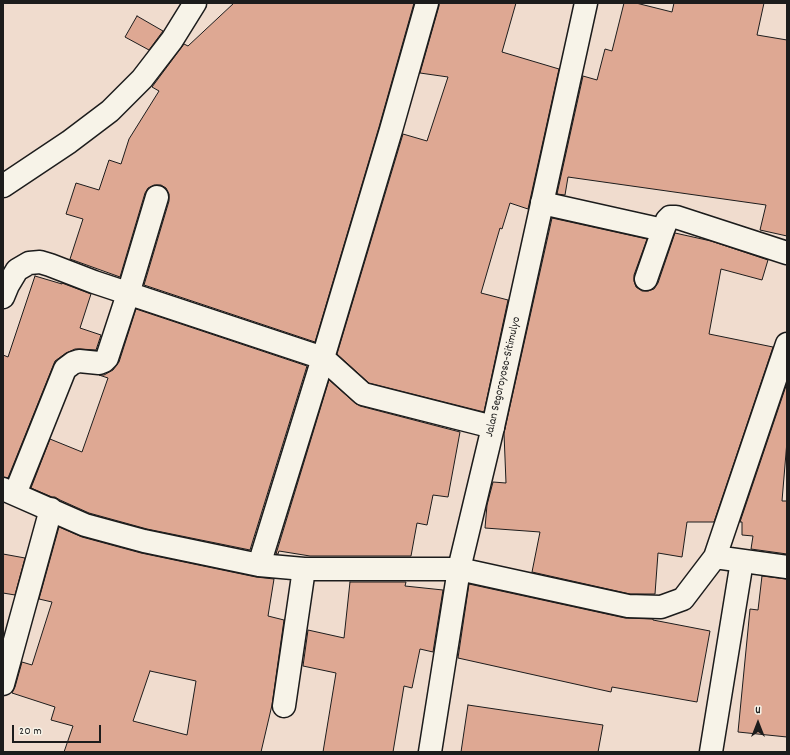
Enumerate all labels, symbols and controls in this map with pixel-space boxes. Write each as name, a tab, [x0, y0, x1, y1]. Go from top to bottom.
street label: Jalan Segoroyoso-Sitimulyo	[483, 315, 525, 439]
north arrow	[738, 703, 778, 743]
text: U	[755, 703, 761, 719]
scale bar	[14, 717, 103, 743]
text: 20 m	[19, 723, 42, 740]

